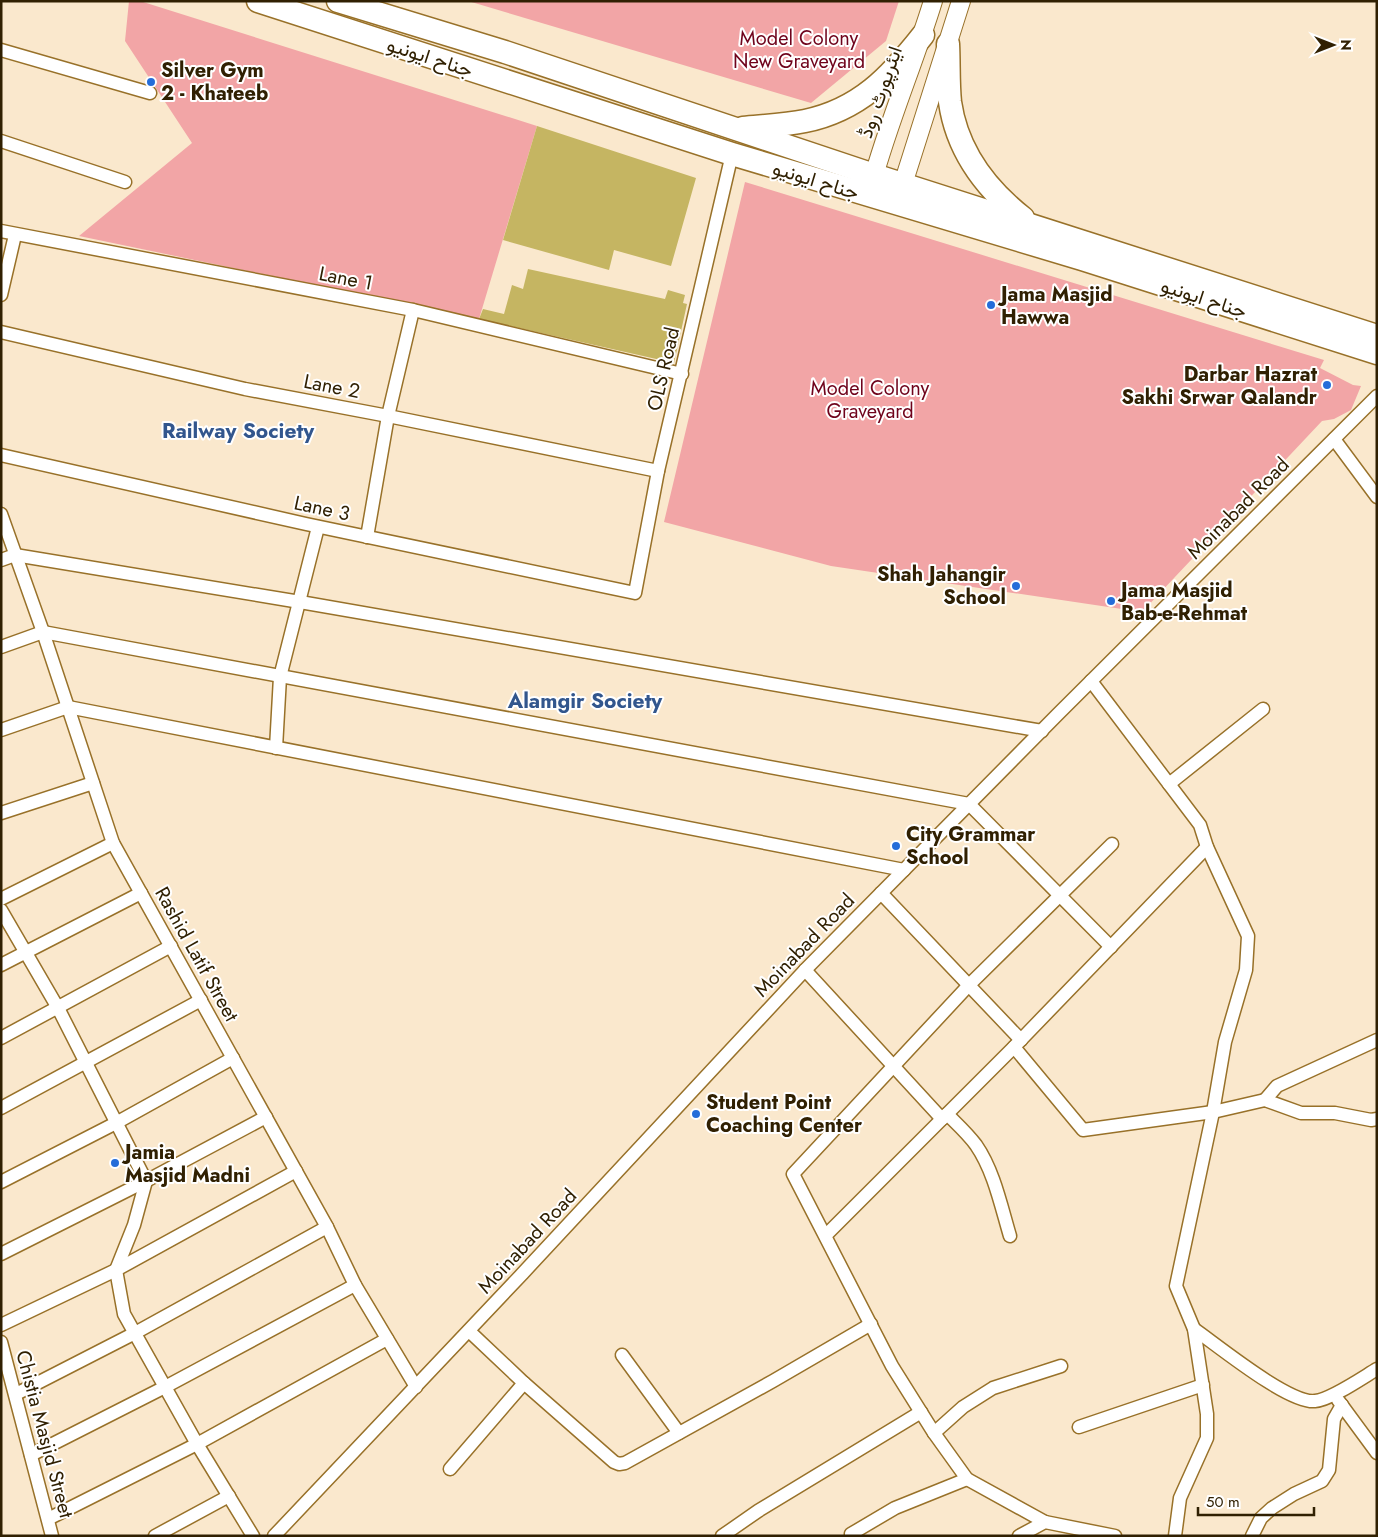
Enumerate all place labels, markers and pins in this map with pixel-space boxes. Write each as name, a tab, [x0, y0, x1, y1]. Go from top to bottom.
place label: Silver Gym 2 - Khateeb	[161, 56, 268, 108]
marker: Silver Gym 2 - Khateeb	[145, 76, 157, 88]
place label: Jama Masjid Hawwa	[997, 280, 1113, 332]
marker: Jama Masjid Hawwa	[985, 299, 997, 311]
place label: Darbar Hazrat Sakhi Srwar Qalandr	[1121, 360, 1318, 412]
marker: Darbar Hazrat Sakhi Srwar Qalandr	[1321, 379, 1333, 391]
place label: Shah Jahangir School	[877, 560, 1007, 612]
place label: Jama Masjid Bab-e-Rehmat	[1117, 576, 1248, 628]
marker: Shah Jahangir School	[1010, 580, 1022, 592]
marker: Jama Masjid Bab-e-Rehmat	[1105, 595, 1117, 607]
place label: City Grammar School	[906, 820, 1036, 872]
marker: City Grammar School	[890, 840, 902, 852]
place label: Student Point Coaching Center	[706, 1088, 863, 1140]
marker: Student Point Coaching Center	[690, 1108, 702, 1120]
place label: Jamia Masjid Madni	[121, 1138, 250, 1190]
marker: Jamia Masjid Madni	[109, 1157, 121, 1169]

